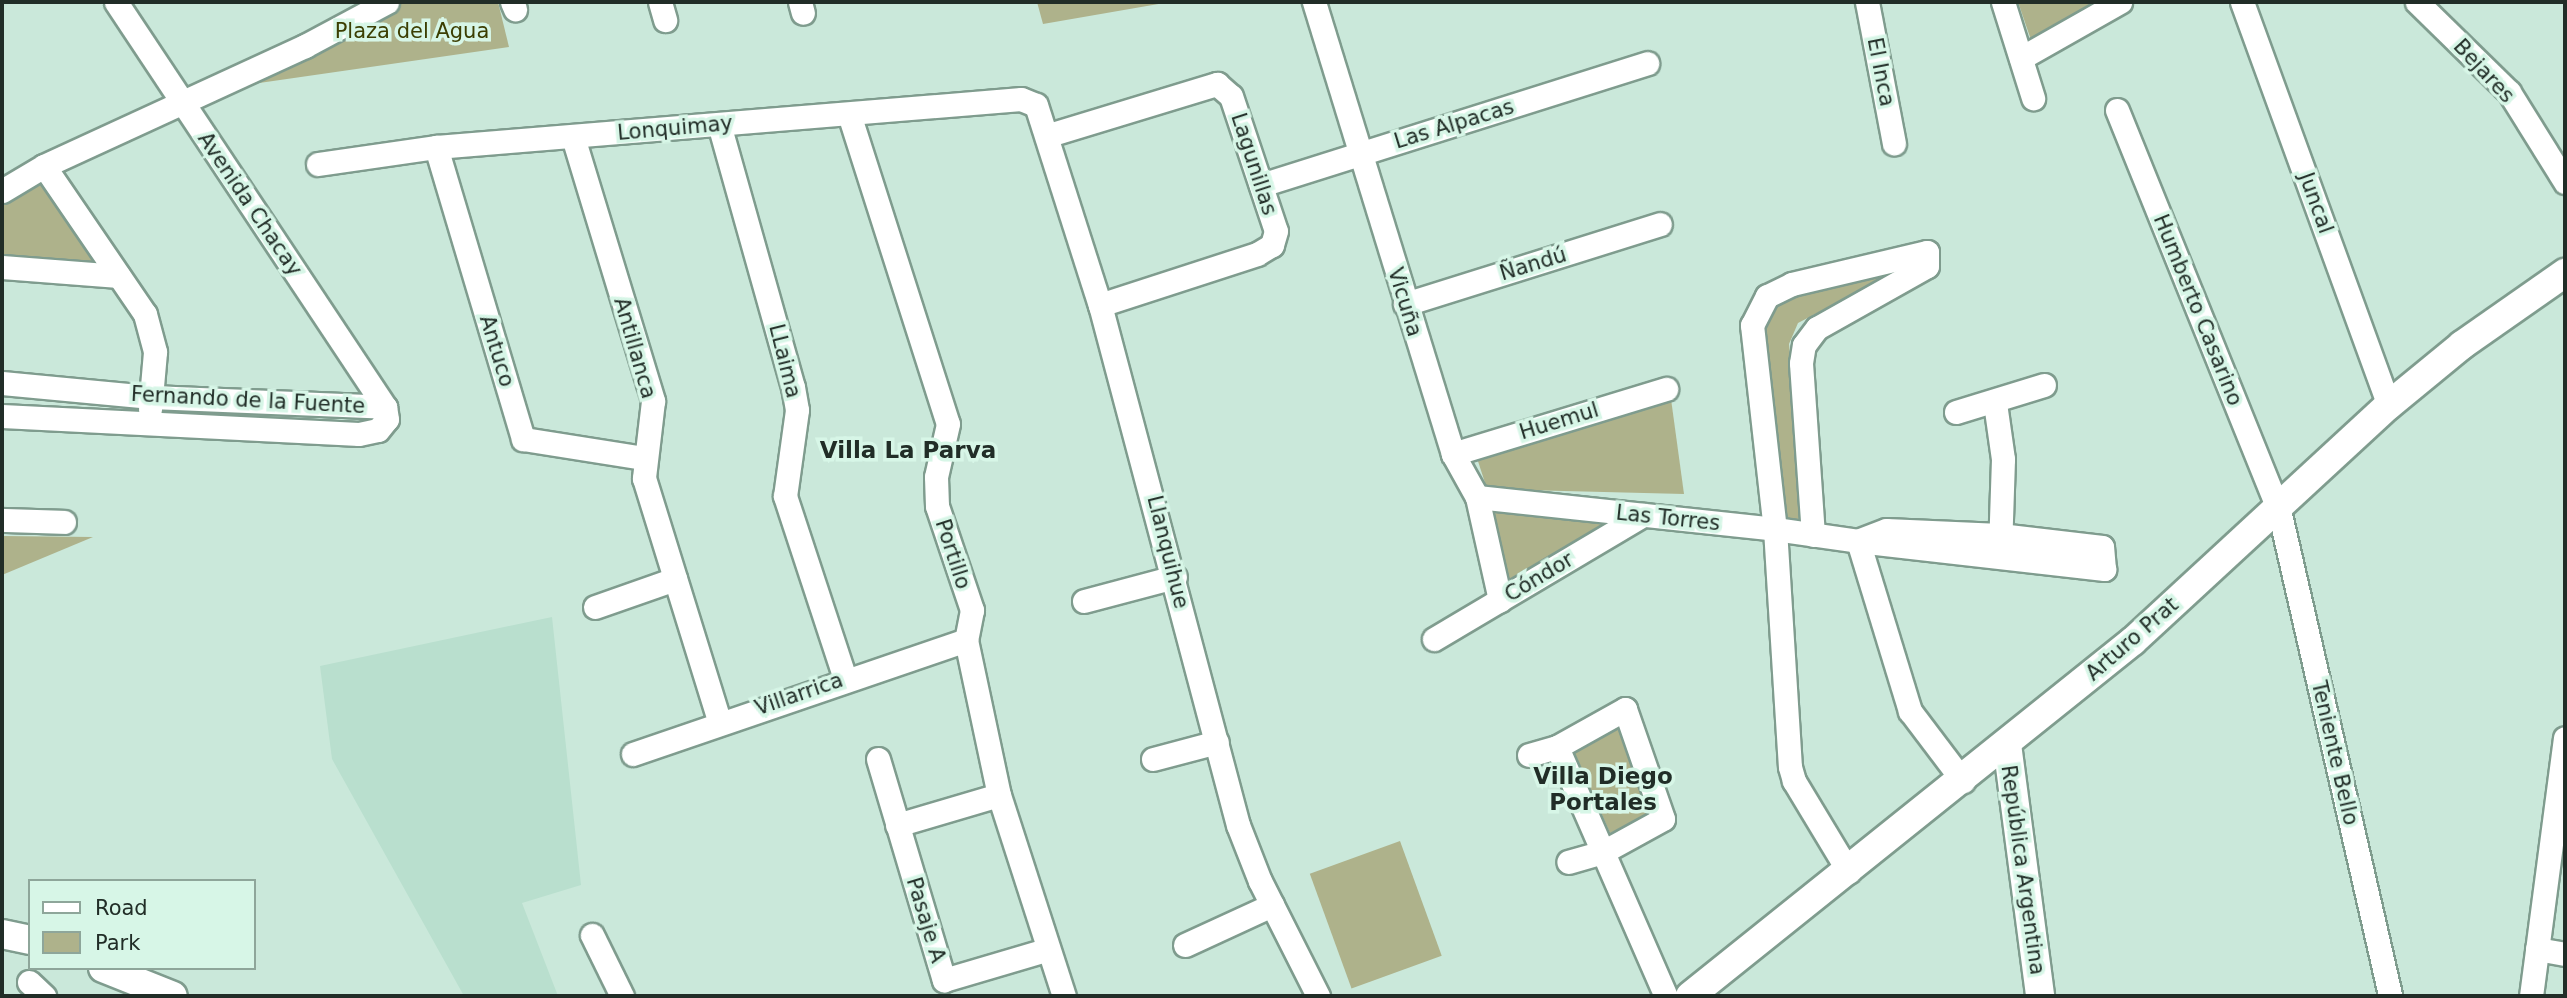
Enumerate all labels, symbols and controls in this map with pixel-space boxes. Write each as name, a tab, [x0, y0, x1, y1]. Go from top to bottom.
park label: Plaza del Agua	[335, 18, 489, 44]
street label: Bejares	[2448, 34, 2520, 108]
street label: El Inca	[1862, 35, 1900, 109]
street label: Las Alpacas	[1391, 94, 1517, 154]
street label: Lonquimay	[616, 110, 734, 146]
street label: Lagunillas	[1226, 110, 1282, 218]
street label: Avenida Chacay	[193, 127, 307, 281]
street label: Juncal	[2293, 169, 2339, 237]
street label: Humberto Casarino	[2148, 211, 2248, 409]
street label: Ñandú	[1497, 242, 1569, 286]
street label: Vicuña	[1383, 264, 1427, 340]
street label: Antillanca	[609, 295, 661, 401]
street label: Antuco	[474, 312, 520, 390]
street label: LLaima	[764, 321, 806, 401]
street label: Fernando de la Fuente	[130, 381, 366, 419]
street label: Huemul	[1516, 397, 1602, 445]
district label: Villa La Parva	[820, 436, 996, 464]
street label: Llanquihue	[1142, 493, 1194, 611]
street label: Las Torres	[1615, 500, 1721, 536]
street label: Portillo	[930, 516, 976, 592]
street label: Cóndor	[1500, 547, 1578, 607]
street label: Arturo Prat	[2081, 592, 2183, 686]
street label: Villarrica	[752, 667, 846, 721]
street label: Teniente Bello	[2306, 678, 2364, 828]
district label: Villa Diego Portales	[1533, 762, 1673, 816]
street label: República Argentina	[1996, 763, 2050, 977]
street label: Pasaje A	[901, 874, 951, 966]
legend	[28, 879, 256, 970]
text: Road	[95, 896, 148, 920]
text: Park	[95, 931, 140, 955]

